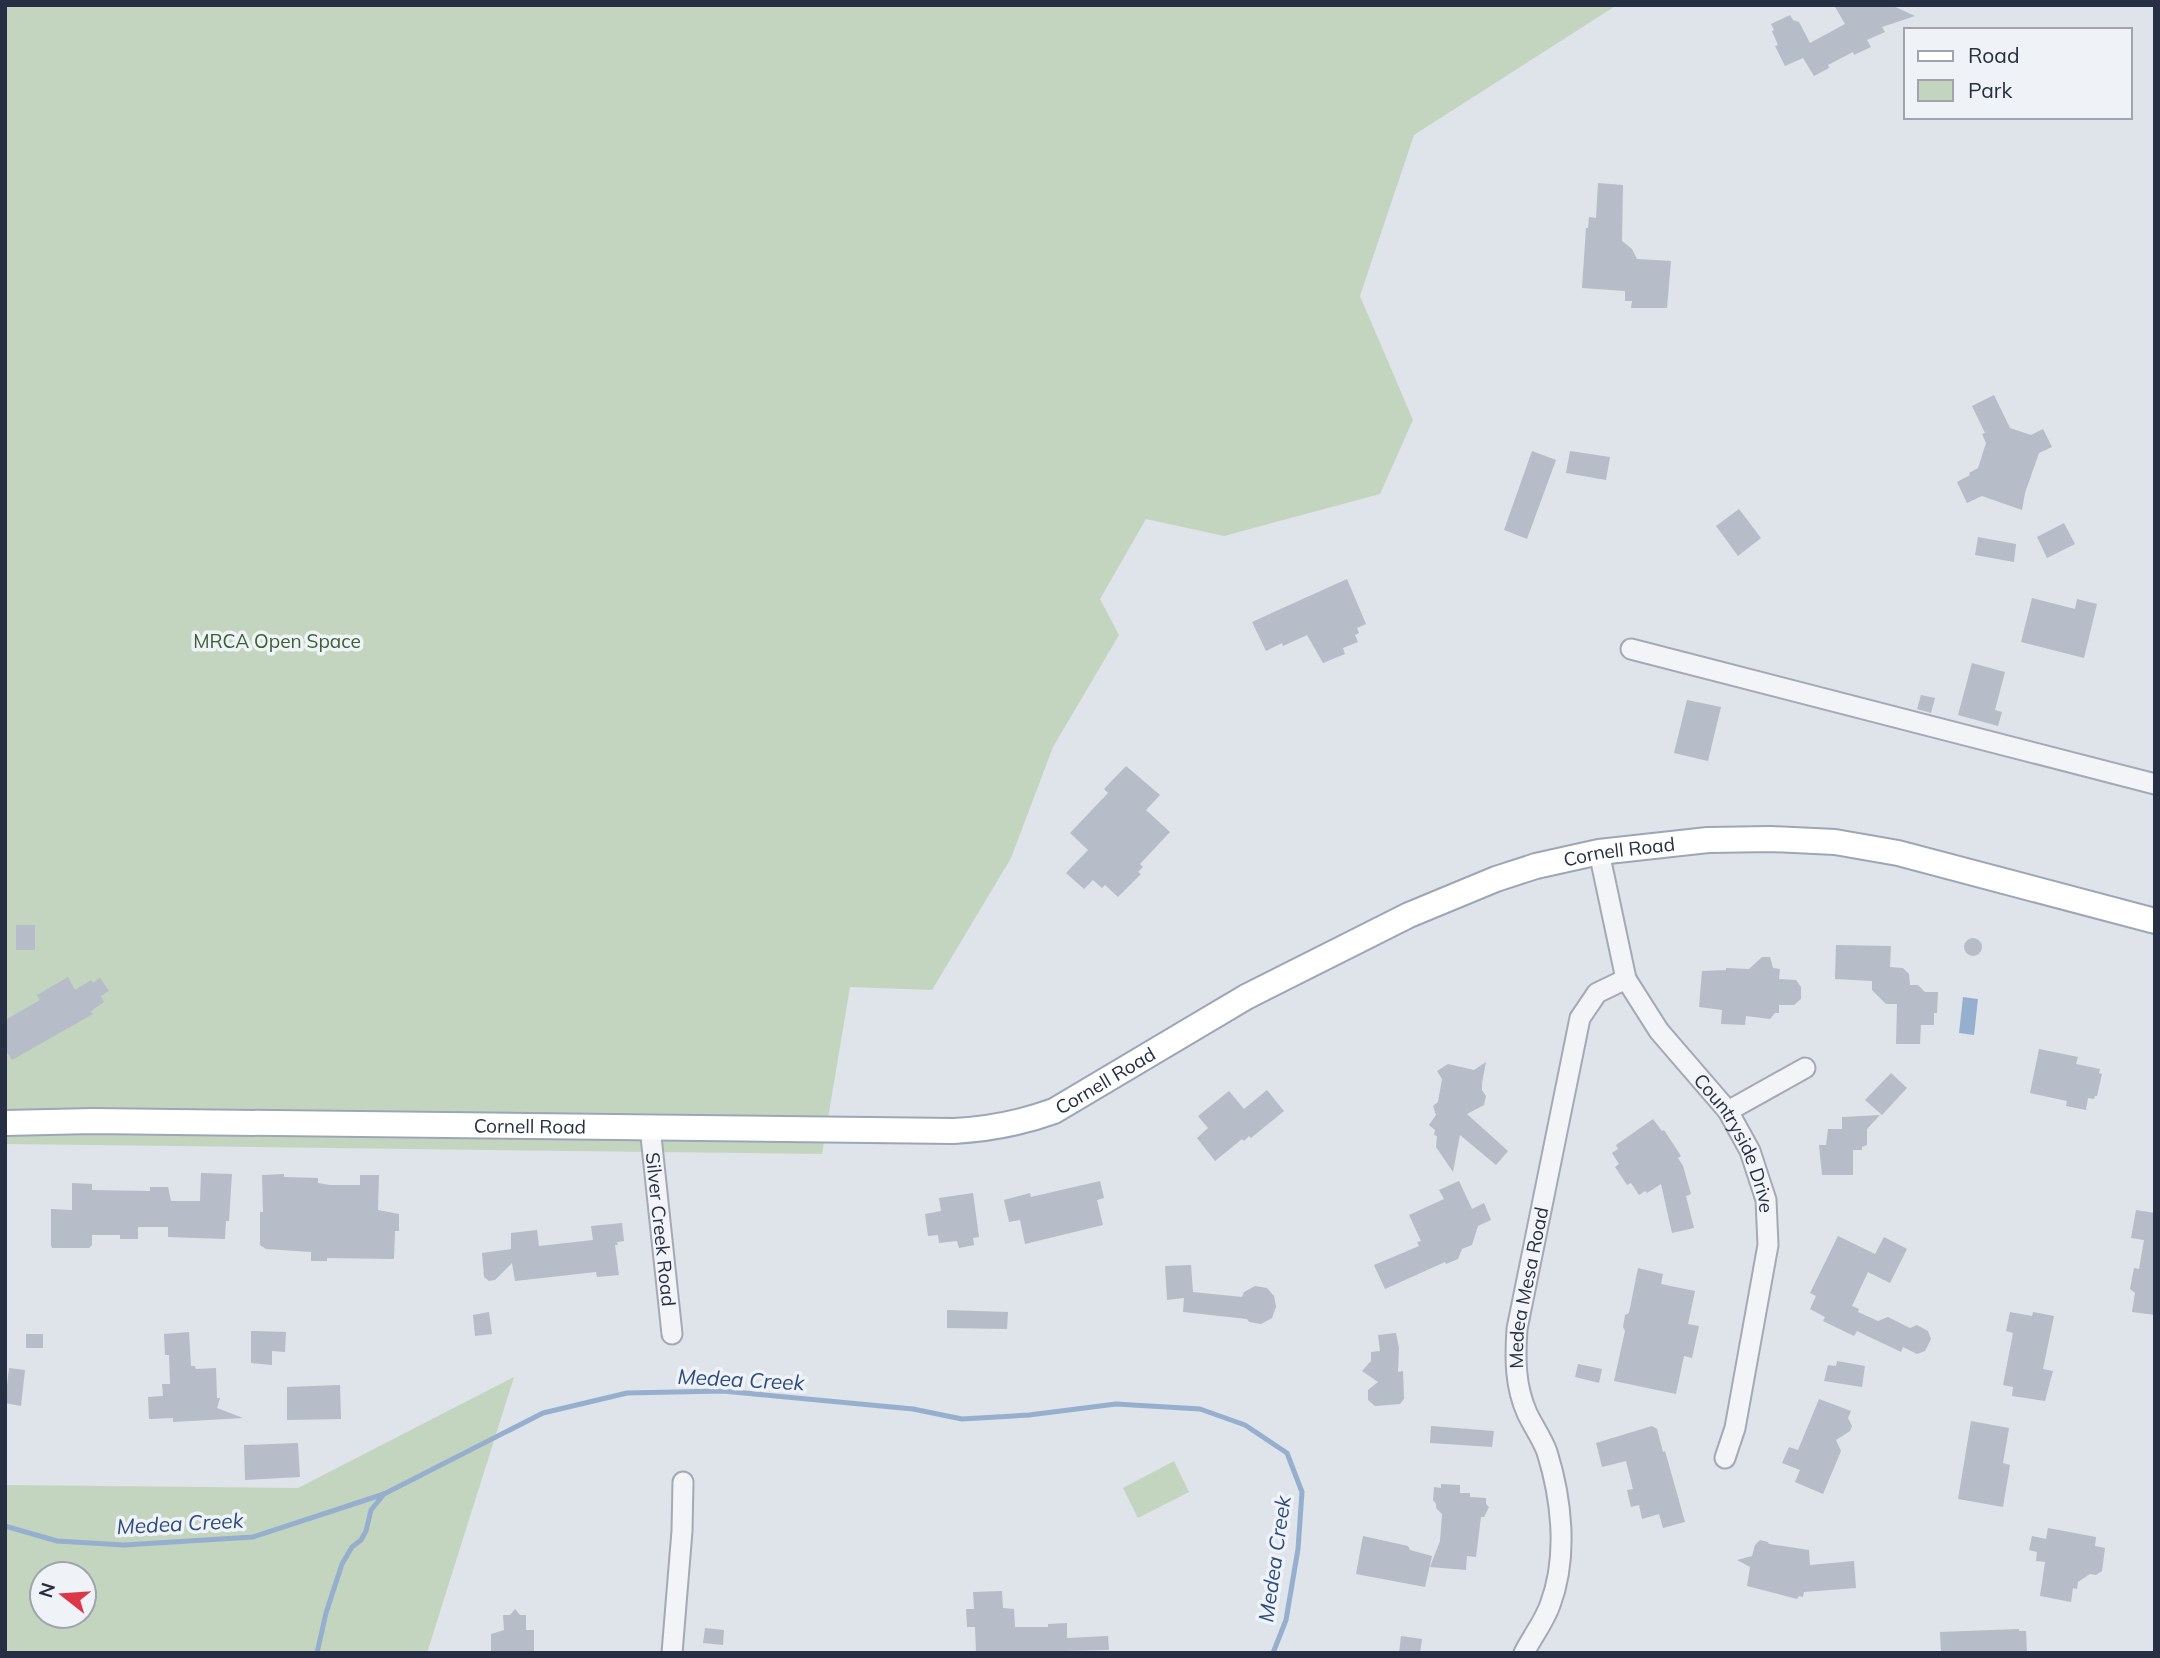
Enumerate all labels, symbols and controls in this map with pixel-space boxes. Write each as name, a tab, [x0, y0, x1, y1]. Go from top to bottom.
legend	[1904, 28, 2132, 119]
text: Road	[1968, 42, 2019, 68]
text: Park	[1968, 77, 2012, 103]
park label: MRCA Open Space	[193, 629, 361, 653]
street label: Cornell Road	[1561, 832, 1676, 872]
street label: Cornell Road	[1051, 1042, 1160, 1120]
street label: Countryside Drive	[1689, 1068, 1779, 1213]
street label: Cornell Road	[474, 1113, 586, 1139]
street label: Silver Creek Road	[641, 1151, 681, 1308]
street label: Medea Mesa Road	[1504, 1205, 1553, 1369]
water label: Medea Creek	[677, 1363, 806, 1395]
water label: Medea Creek	[1252, 1493, 1296, 1624]
water label: Medea Creek	[116, 1507, 245, 1539]
north arrow	[28, 1560, 98, 1630]
text: N	[33, 1580, 60, 1600]

